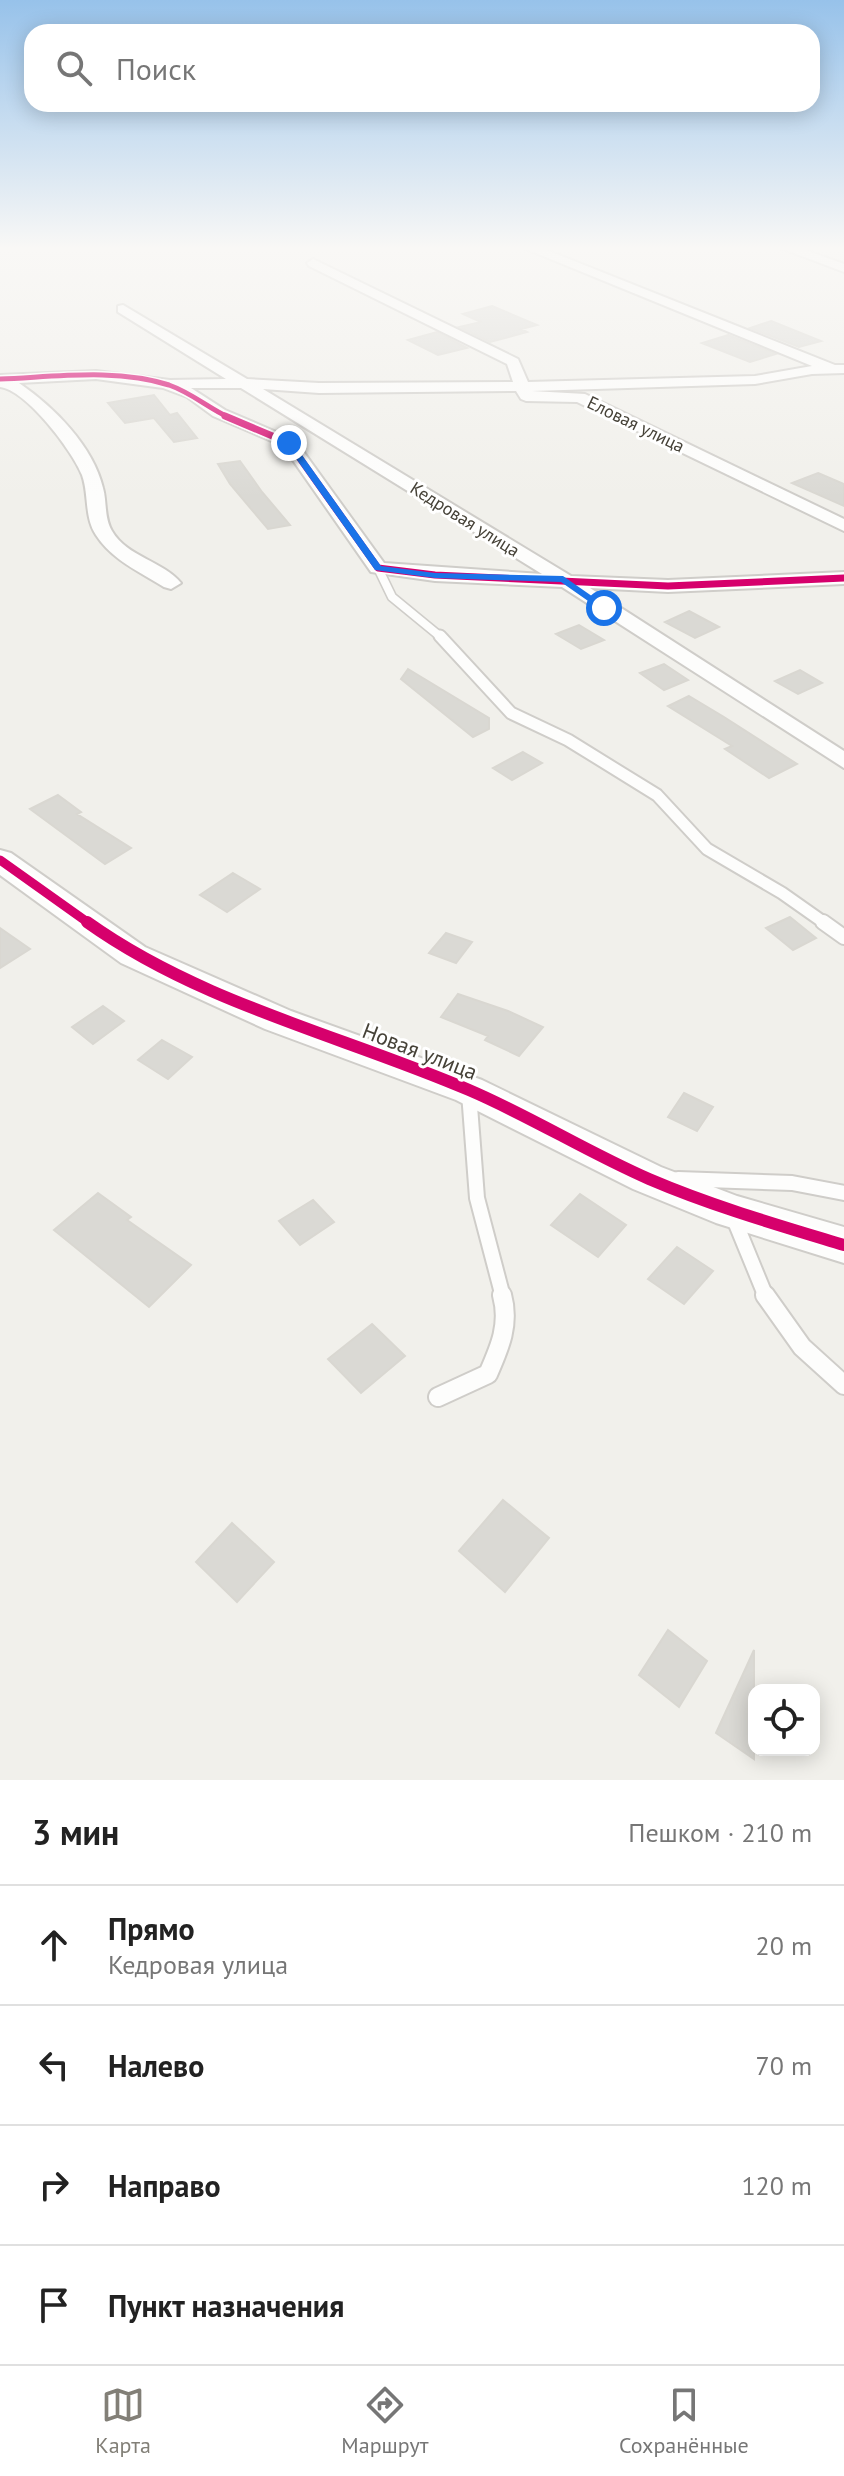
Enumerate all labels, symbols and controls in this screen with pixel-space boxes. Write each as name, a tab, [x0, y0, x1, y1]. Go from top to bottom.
search box	[24, 24, 820, 112]
icon: search	[52, 46, 96, 90]
text: Поиск	[116, 49, 196, 88]
street label: Еловая улица	[584, 391, 688, 457]
route end	[271, 425, 307, 461]
street label: Кедровая улица	[406, 476, 524, 562]
route start	[586, 590, 622, 626]
street label: Новая улица	[359, 1016, 481, 1086]
map controls	[748, 1684, 820, 1756]
button: locate	[748, 1684, 820, 1756]
text: 3 мин	[32, 1810, 119, 1854]
text: Пешком · 210 m	[628, 1816, 812, 1849]
text: Прямо	[108, 1909, 195, 1948]
icon: ahead	[32, 1923, 76, 1967]
text: 20 m	[756, 1929, 812, 1962]
text: Кедровая улица	[108, 1948, 288, 1981]
icon: left	[32, 2043, 76, 2087]
text: Налево	[108, 2046, 204, 2085]
text: 70 m	[756, 2049, 812, 2082]
icon: right	[32, 2163, 76, 2207]
text: Направо	[108, 2166, 221, 2205]
text: 120 m	[741, 2169, 812, 2202]
icon: arrive	[32, 2283, 76, 2327]
text: Пункт назначения	[108, 2286, 344, 2325]
tab: Карта	[95, 2383, 151, 2459]
tab: Маршрут	[341, 2383, 428, 2459]
tab: Сохранённые	[619, 2383, 749, 2459]

